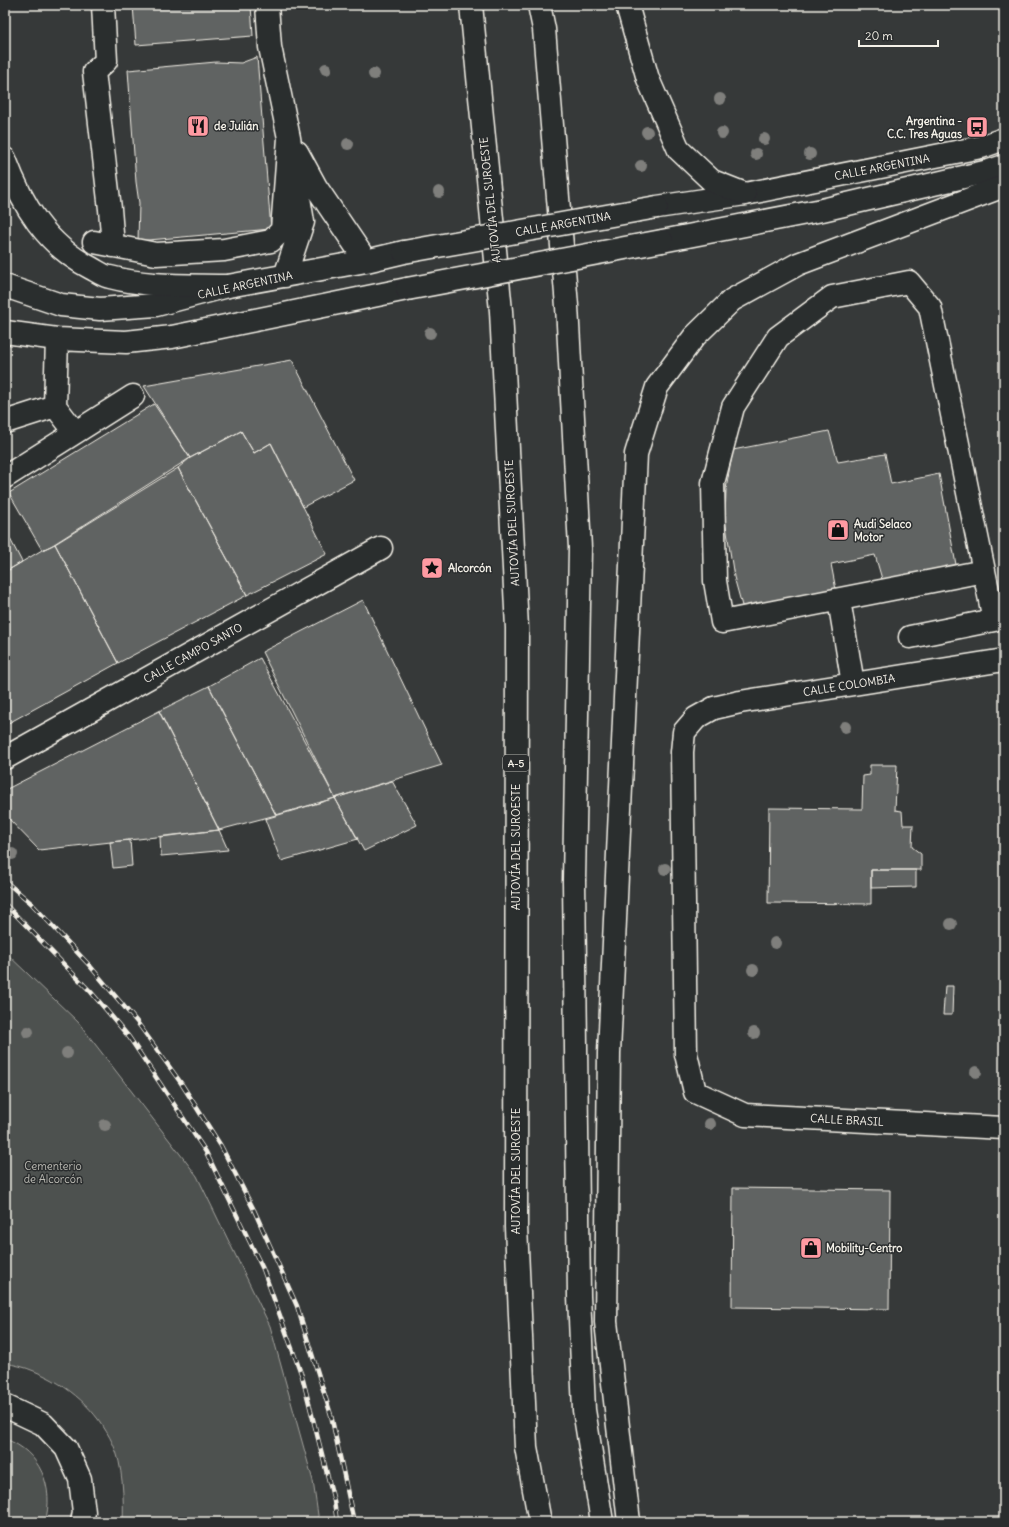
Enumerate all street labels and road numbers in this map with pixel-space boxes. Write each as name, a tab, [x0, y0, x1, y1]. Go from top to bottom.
street label: AUTOVÍA DEL SUROESTE	[475, 136, 504, 264]
street label: CALLE ARGENTINA	[833, 151, 931, 183]
street label: CALLE ARGENTINA	[514, 209, 612, 239]
street label: CALLE ARGENTINA	[196, 268, 294, 302]
street label: AUTOVÍA DEL SUROESTE	[501, 459, 522, 587]
street label: CALLE CAMPO SANTO	[141, 620, 245, 686]
street label: CALLE COLOMBIA	[802, 671, 896, 699]
road number: A-5	[503, 755, 529, 771]
street label: AUTOVÍA DEL SUROESTE	[508, 784, 523, 910]
street label: AUTOVÍA DEL SUROESTE	[508, 1108, 523, 1234]
street label: CALLE BRASIL	[810, 1111, 884, 1129]

